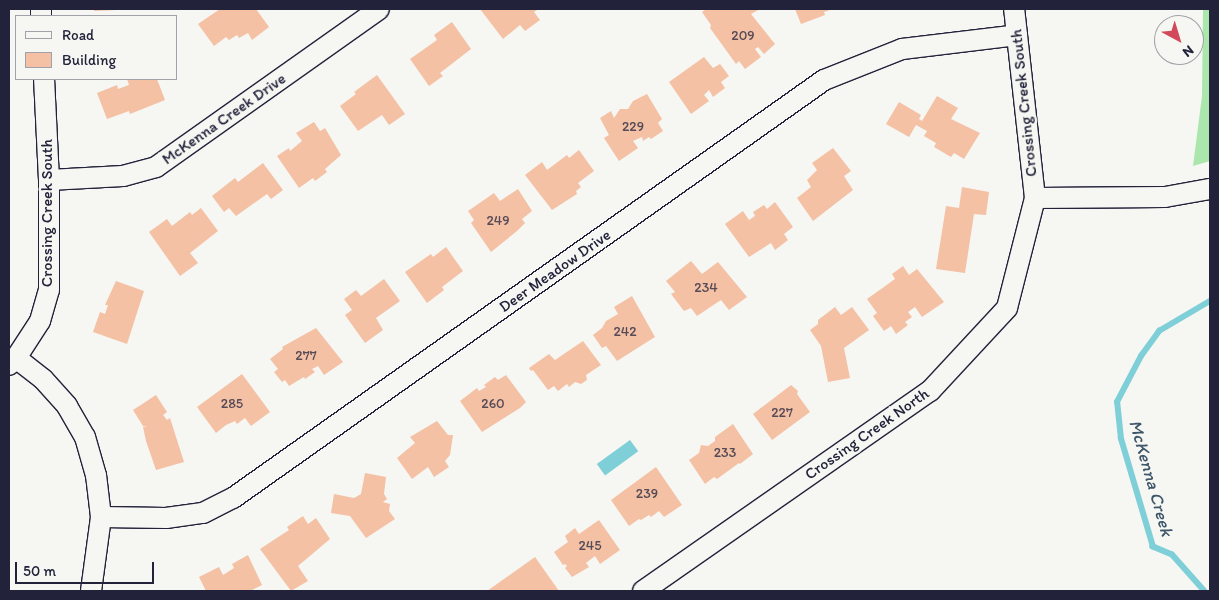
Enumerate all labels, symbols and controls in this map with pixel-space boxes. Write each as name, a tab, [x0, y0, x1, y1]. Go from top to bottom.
legend	[15, 15, 178, 80]
north arrow	[1154, 15, 1204, 65]
text: Road	[62, 26, 94, 44]
house number: 209	[731, 28, 755, 44]
street label: Crossing Creek South	[1007, 29, 1041, 177]
text: N	[1179, 42, 1197, 61]
text: Building	[62, 51, 116, 69]
street label: McKenna Creek Drive	[159, 69, 289, 169]
house number: 229	[622, 119, 644, 135]
street label: Crossing Creek South	[37, 139, 57, 287]
house number: 249	[486, 213, 510, 229]
street label: Deer Meadow Drive	[496, 225, 614, 317]
house number: 234	[694, 280, 718, 296]
house number: 242	[613, 324, 637, 340]
house number: 277	[295, 348, 317, 364]
street label: Crossing Creek North	[801, 384, 933, 484]
house number: 285	[221, 396, 243, 412]
house number: 260	[481, 396, 505, 412]
house number: 227	[771, 405, 793, 421]
water label: McKenna Creek	[1124, 417, 1178, 539]
house number: 233	[714, 445, 736, 461]
house number: 239	[636, 486, 658, 502]
house number: 245	[578, 538, 602, 554]
scale bar	[18, 552, 156, 584]
text: 50 m	[23, 562, 56, 580]

